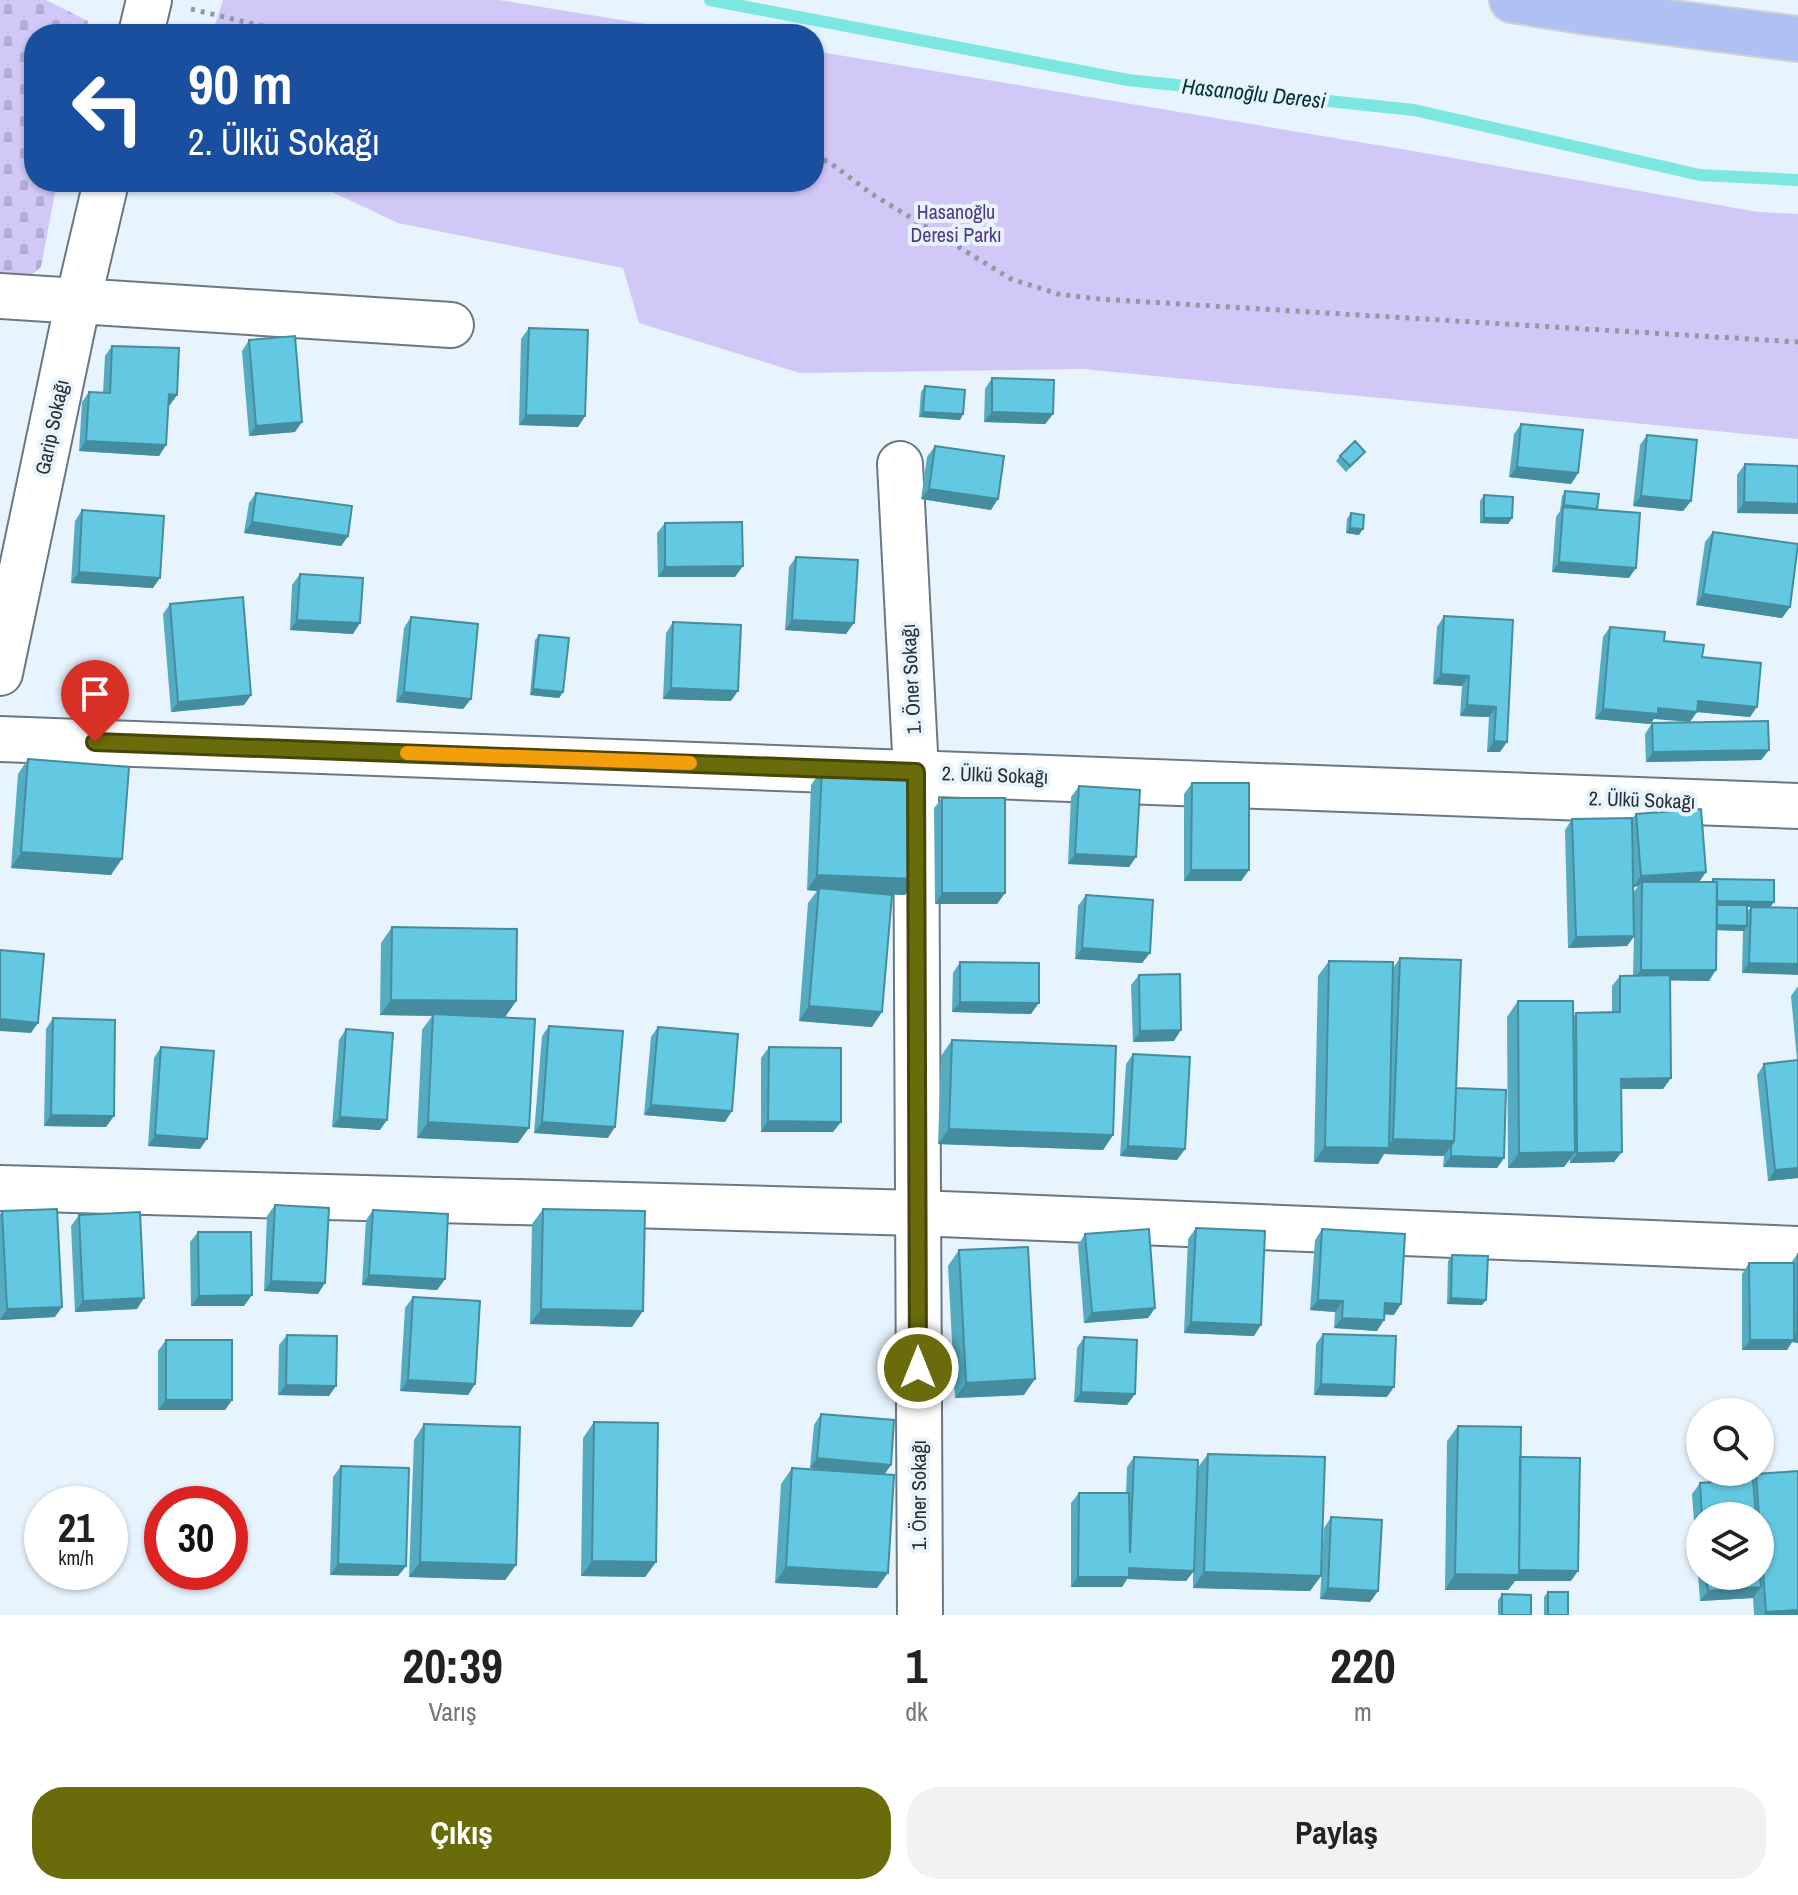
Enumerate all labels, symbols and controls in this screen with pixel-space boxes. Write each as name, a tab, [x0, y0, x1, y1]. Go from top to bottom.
text: 90 m	[188, 46, 293, 121]
icon: left	[56, 56, 160, 160]
water label: Hasanoğlu Deresi	[1181, 71, 1327, 115]
text: 2. Ülkü Sokağı	[188, 118, 380, 166]
park label: Hasanoğlu Deresi Parkı	[910, 198, 1002, 248]
street label: Garip Sokağı	[28, 377, 75, 477]
street label: 1. Öner Sokağı	[894, 623, 927, 735]
pin	[61, 660, 129, 742]
icon: arrive	[73, 672, 117, 716]
street label: 2. Ülkü Sokağı	[941, 759, 1049, 790]
street label: 2. Ülkü Sokağı	[1588, 784, 1696, 815]
position arrow	[876, 1326, 960, 1410]
map controls	[1686, 1398, 1774, 1590]
button: search	[1686, 1398, 1774, 1486]
street label: 1. Öner Sokağı	[905, 1440, 932, 1550]
speed limit sign: 30	[144, 1486, 248, 1590]
text: 21	[58, 1501, 94, 1554]
button: layers	[1686, 1502, 1774, 1590]
text: km/h	[58, 1544, 94, 1571]
text: 20:39	[402, 1633, 503, 1698]
text: 1	[906, 1633, 927, 1698]
text: 220	[1330, 1633, 1396, 1698]
text: Varış	[429, 1694, 477, 1729]
text: dk	[905, 1694, 928, 1729]
text: m	[1354, 1694, 1372, 1729]
button: Çıkış	[32, 1787, 891, 1879]
button: Paylaş	[907, 1787, 1766, 1879]

